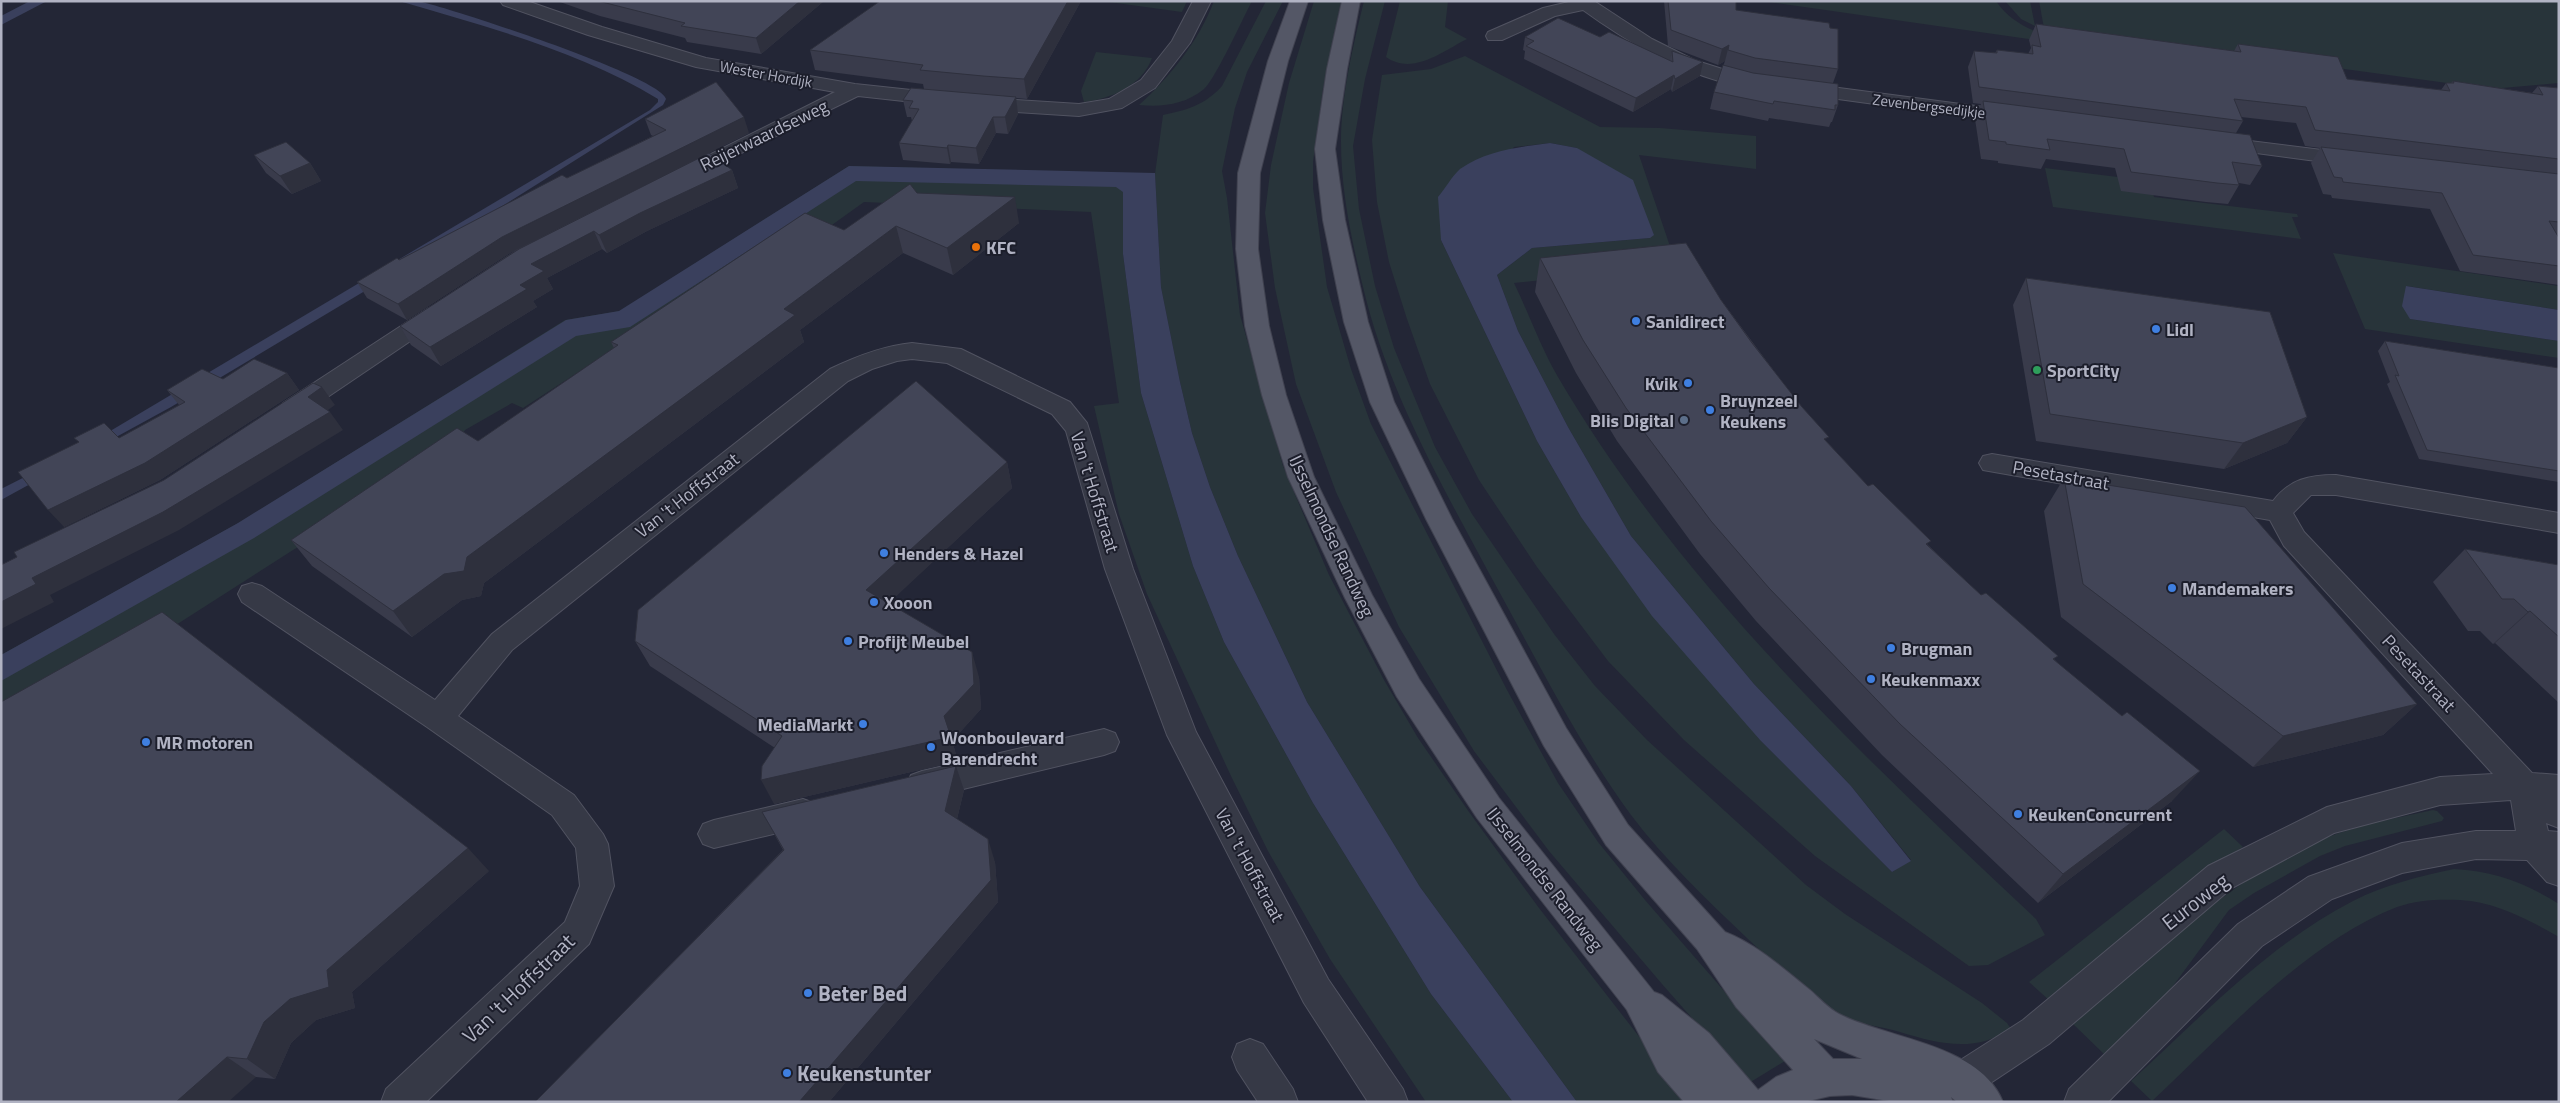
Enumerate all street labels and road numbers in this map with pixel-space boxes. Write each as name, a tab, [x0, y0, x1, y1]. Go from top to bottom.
street label: Wester Hordijk	[718, 55, 814, 93]
street label: Zevenbergsedijkje	[1871, 88, 1987, 124]
street label: Reijerwaardseweg	[695, 92, 833, 178]
street label: Van 't Hoffstraat	[1064, 428, 1126, 557]
street label: Van 't Hoffstraat	[629, 445, 745, 544]
street label: IJsselmondse Randweg	[1283, 451, 1381, 621]
street label: Pesetastraat	[2011, 453, 2112, 497]
street label: Pesetastraat	[2376, 628, 2463, 718]
street label: IJsselmondse Randweg	[1480, 801, 1610, 957]
street label: Van 't Hoffstraat	[1209, 803, 1292, 927]
street label: Euroweg	[2154, 864, 2236, 938]
street label: Van 't Hoffstraat	[454, 925, 582, 1050]

